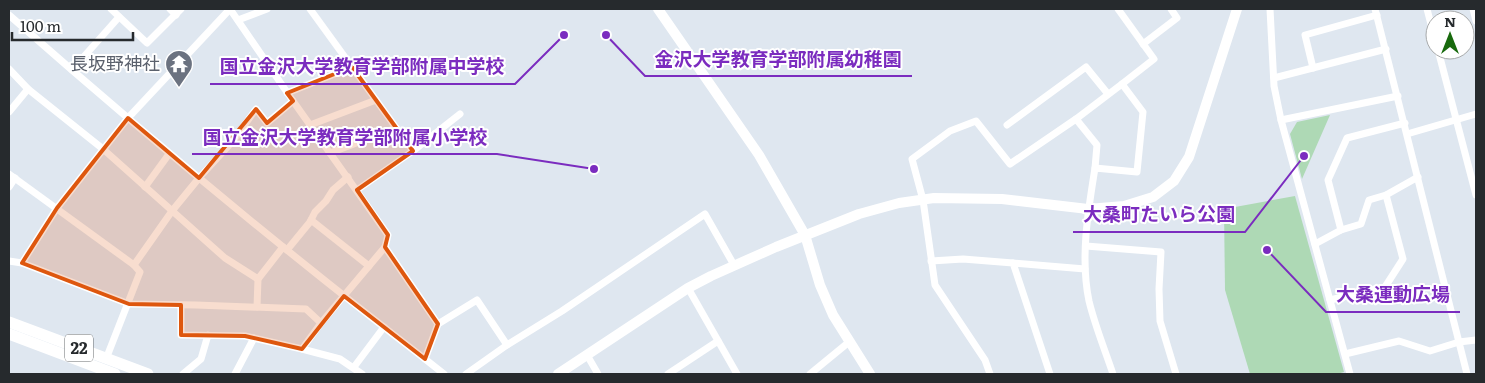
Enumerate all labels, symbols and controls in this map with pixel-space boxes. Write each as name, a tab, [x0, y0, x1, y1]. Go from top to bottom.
scale bar	[12, 10, 134, 42]
north arrow	[1425, 10, 1475, 60]
text: N	[1444, 11, 1456, 31]
text: 100 m	[20, 14, 61, 37]
callout: 金沢大学教育学部附属幼稚園	[645, 42, 912, 76]
text: 金沢大学教育学部附属幼稚園	[654, 44, 902, 72]
place label: 長坂野神社	[70, 49, 160, 76]
temple icon: 長坂野神社	[164, 49, 194, 88]
callout: 国立金沢大学教育学部附属中学校	[210, 50, 515, 84]
text: 国立金沢大学教育学部附属中学校	[219, 51, 505, 79]
callout: 国立金沢大学教育学部附属小学校	[192, 120, 497, 154]
text: 国立金沢大学教育学部附属小学校	[202, 122, 488, 150]
callout: 大桑町たいら公園	[1073, 198, 1245, 232]
text: 大桑町たいら公園	[1083, 199, 1235, 227]
callout: 大桑運動広場	[1326, 278, 1460, 312]
text: 大桑運動広場	[1336, 279, 1450, 307]
road number: 22	[65, 334, 93, 362]

